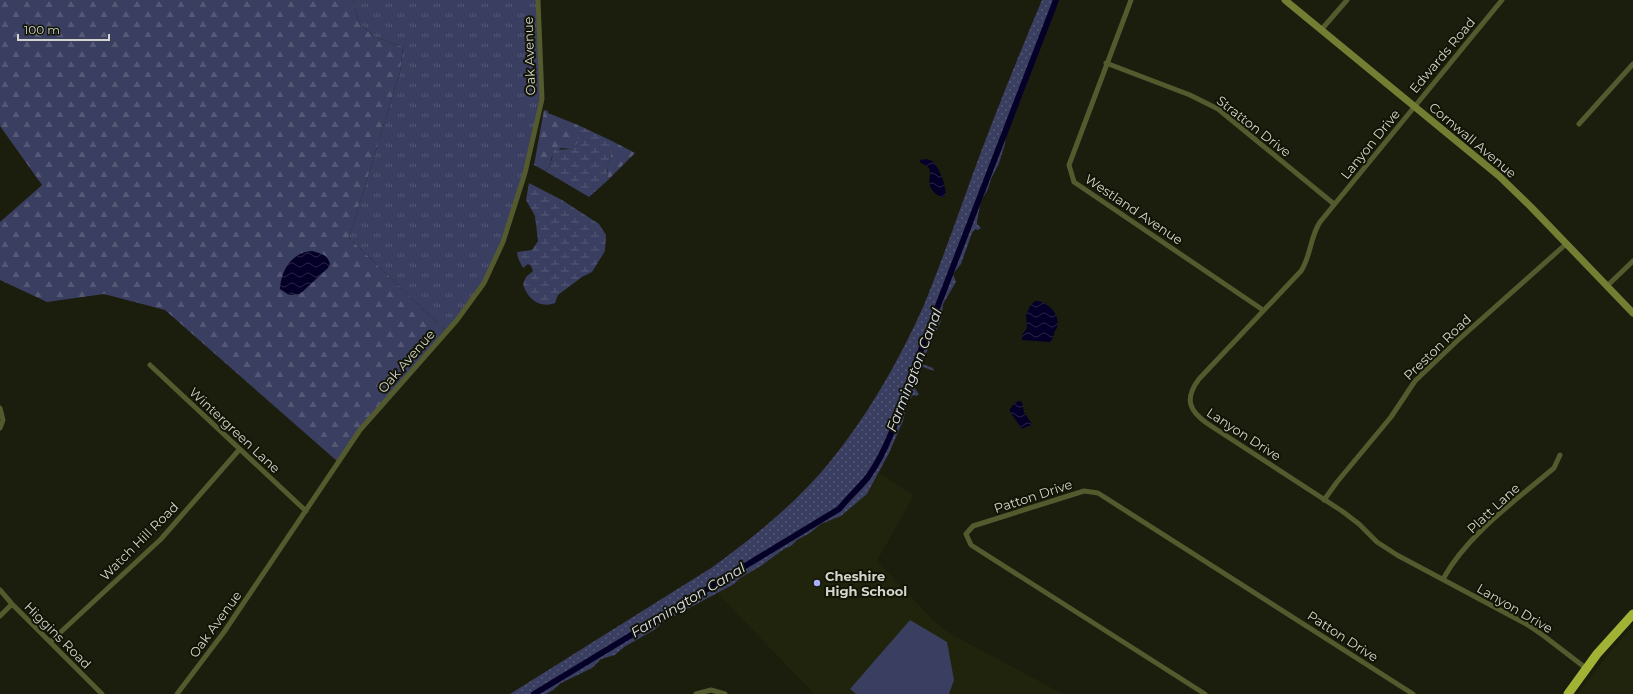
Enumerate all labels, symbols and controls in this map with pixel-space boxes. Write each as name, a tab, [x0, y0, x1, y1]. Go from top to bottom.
street label: Edwards Road	[1406, 14, 1478, 96]
scale bar	[18, 16, 109, 42]
street label: Oak Avenue	[520, 16, 538, 96]
text: 100 m	[24, 22, 60, 37]
street label: Stratton Drive	[1214, 92, 1295, 160]
street label: Cornwall Avenue	[1426, 99, 1520, 181]
street label: Lanyon Drive	[1337, 106, 1403, 182]
street label: Westland Avenue	[1082, 170, 1186, 248]
water label: Farmington Canal	[882, 306, 946, 434]
street label: Preston Road	[1400, 311, 1474, 383]
street label: Oak Avenue	[374, 326, 438, 396]
street label: Wintergreen Lane	[186, 384, 284, 476]
street label: Lanyon Drive	[1204, 404, 1284, 464]
street label: Patton Drive	[992, 476, 1074, 516]
street label: Platt Lane	[1463, 479, 1523, 536]
street label: Watch Hill Road	[96, 498, 182, 584]
water label: Farmington Canal	[627, 559, 749, 641]
place label: Cheshire High School	[825, 568, 907, 599]
marker: Cheshire High School	[812, 578, 822, 588]
street label: Lanyon Drive	[1474, 580, 1556, 636]
street label: Oak Avenue	[185, 587, 245, 661]
street label: Higgins Road	[21, 598, 95, 672]
street label: Patton Drive	[1305, 607, 1382, 665]

